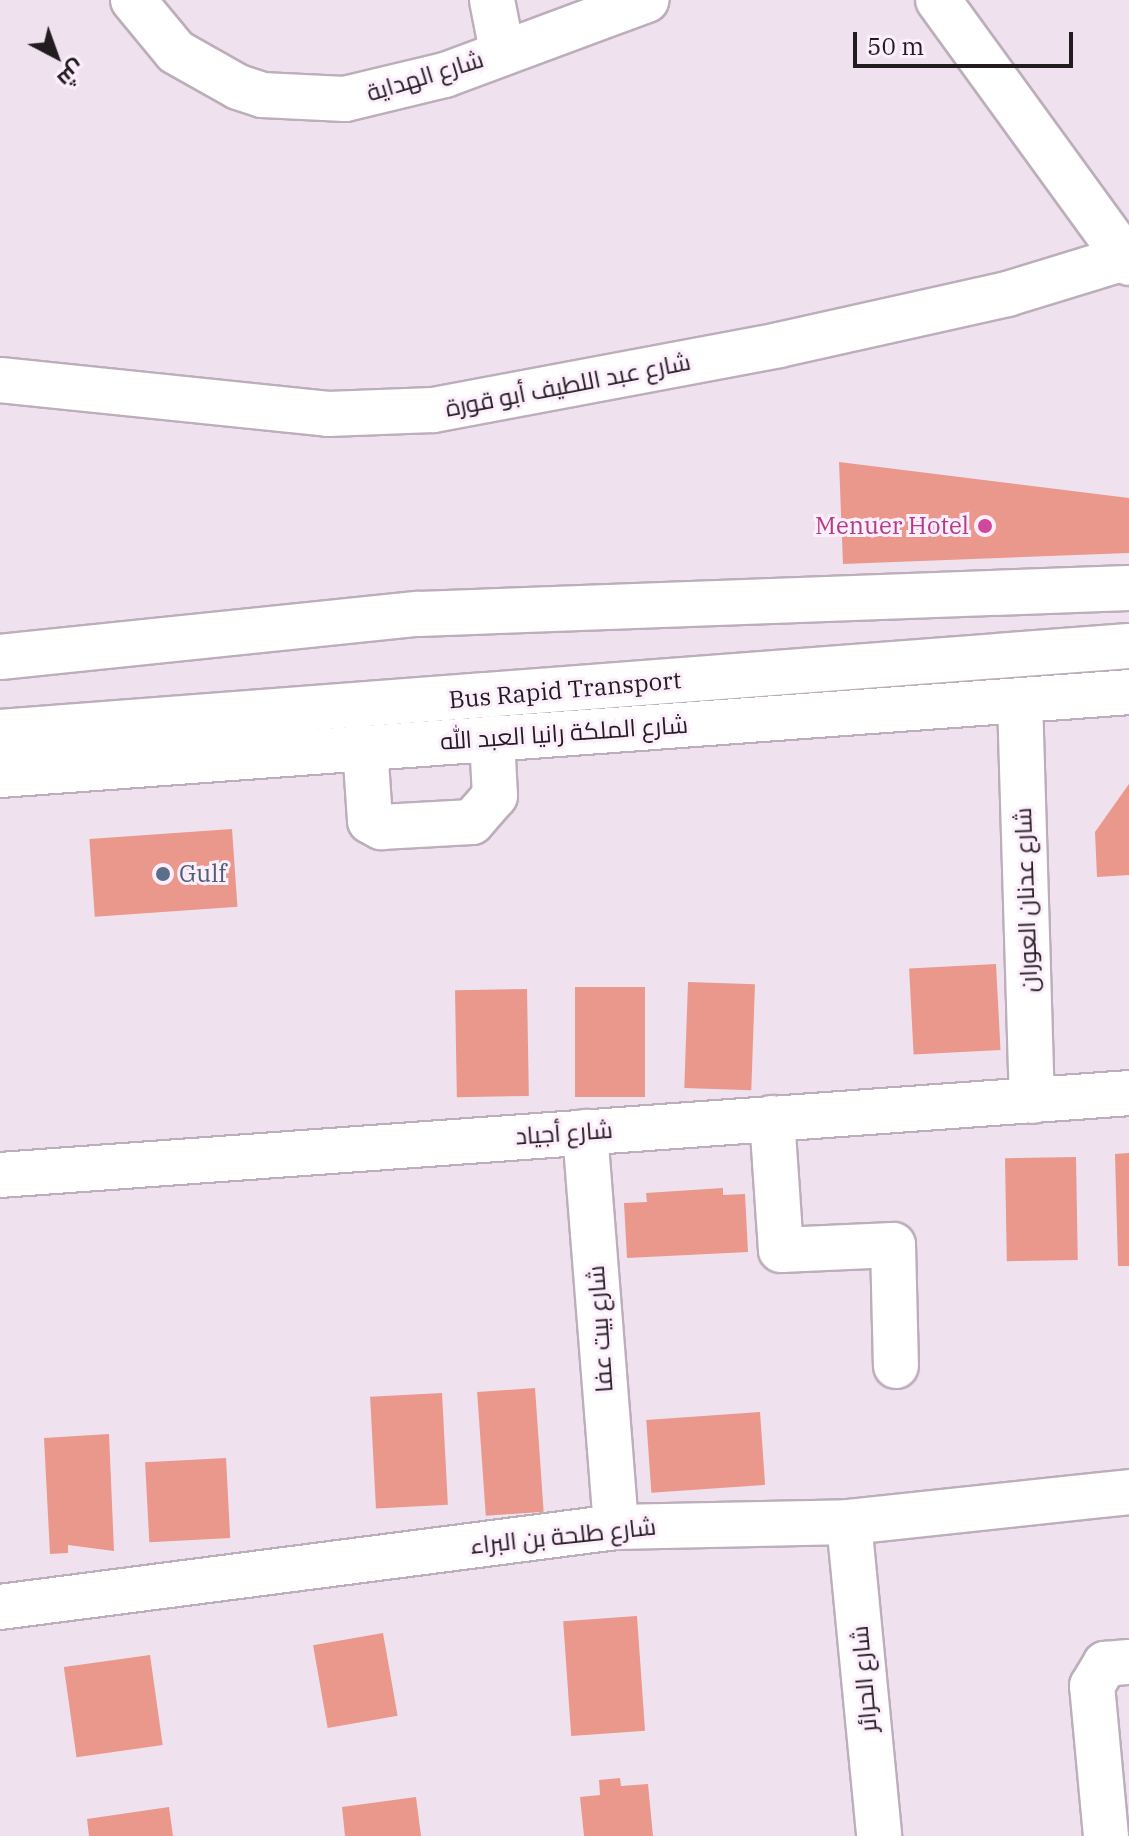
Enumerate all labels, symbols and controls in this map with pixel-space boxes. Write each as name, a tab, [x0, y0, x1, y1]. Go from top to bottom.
north arrow	[16, 16, 96, 96]
scale bar	[857, 16, 1077, 66]
text: 50 m	[867, 30, 924, 62]
street label: شارع الهداية	[363, 45, 487, 107]
text: ش	[52, 54, 92, 95]
street label: شارع عبد اللطيف أبو قورة	[443, 347, 693, 423]
place label: Menuer Hotel	[815, 512, 969, 540]
marker: Menuer Hotel	[976, 517, 994, 535]
street label: Bus Rapid Transport	[447, 665, 683, 715]
street label: شارع الملكة رانيا العبد الله	[439, 710, 689, 756]
street label: شارع عدنان العوران	[1008, 807, 1044, 993]
place label: Gulf	[179, 860, 227, 888]
marker: Gulf	[154, 865, 172, 883]
street label: شارع أجياد	[514, 1115, 614, 1151]
street label: شارع بيت عفا	[581, 1264, 619, 1394]
street label: شارع طلحة بن البراء	[469, 1512, 657, 1560]
street label: شارع الحرائر	[845, 1625, 883, 1733]

